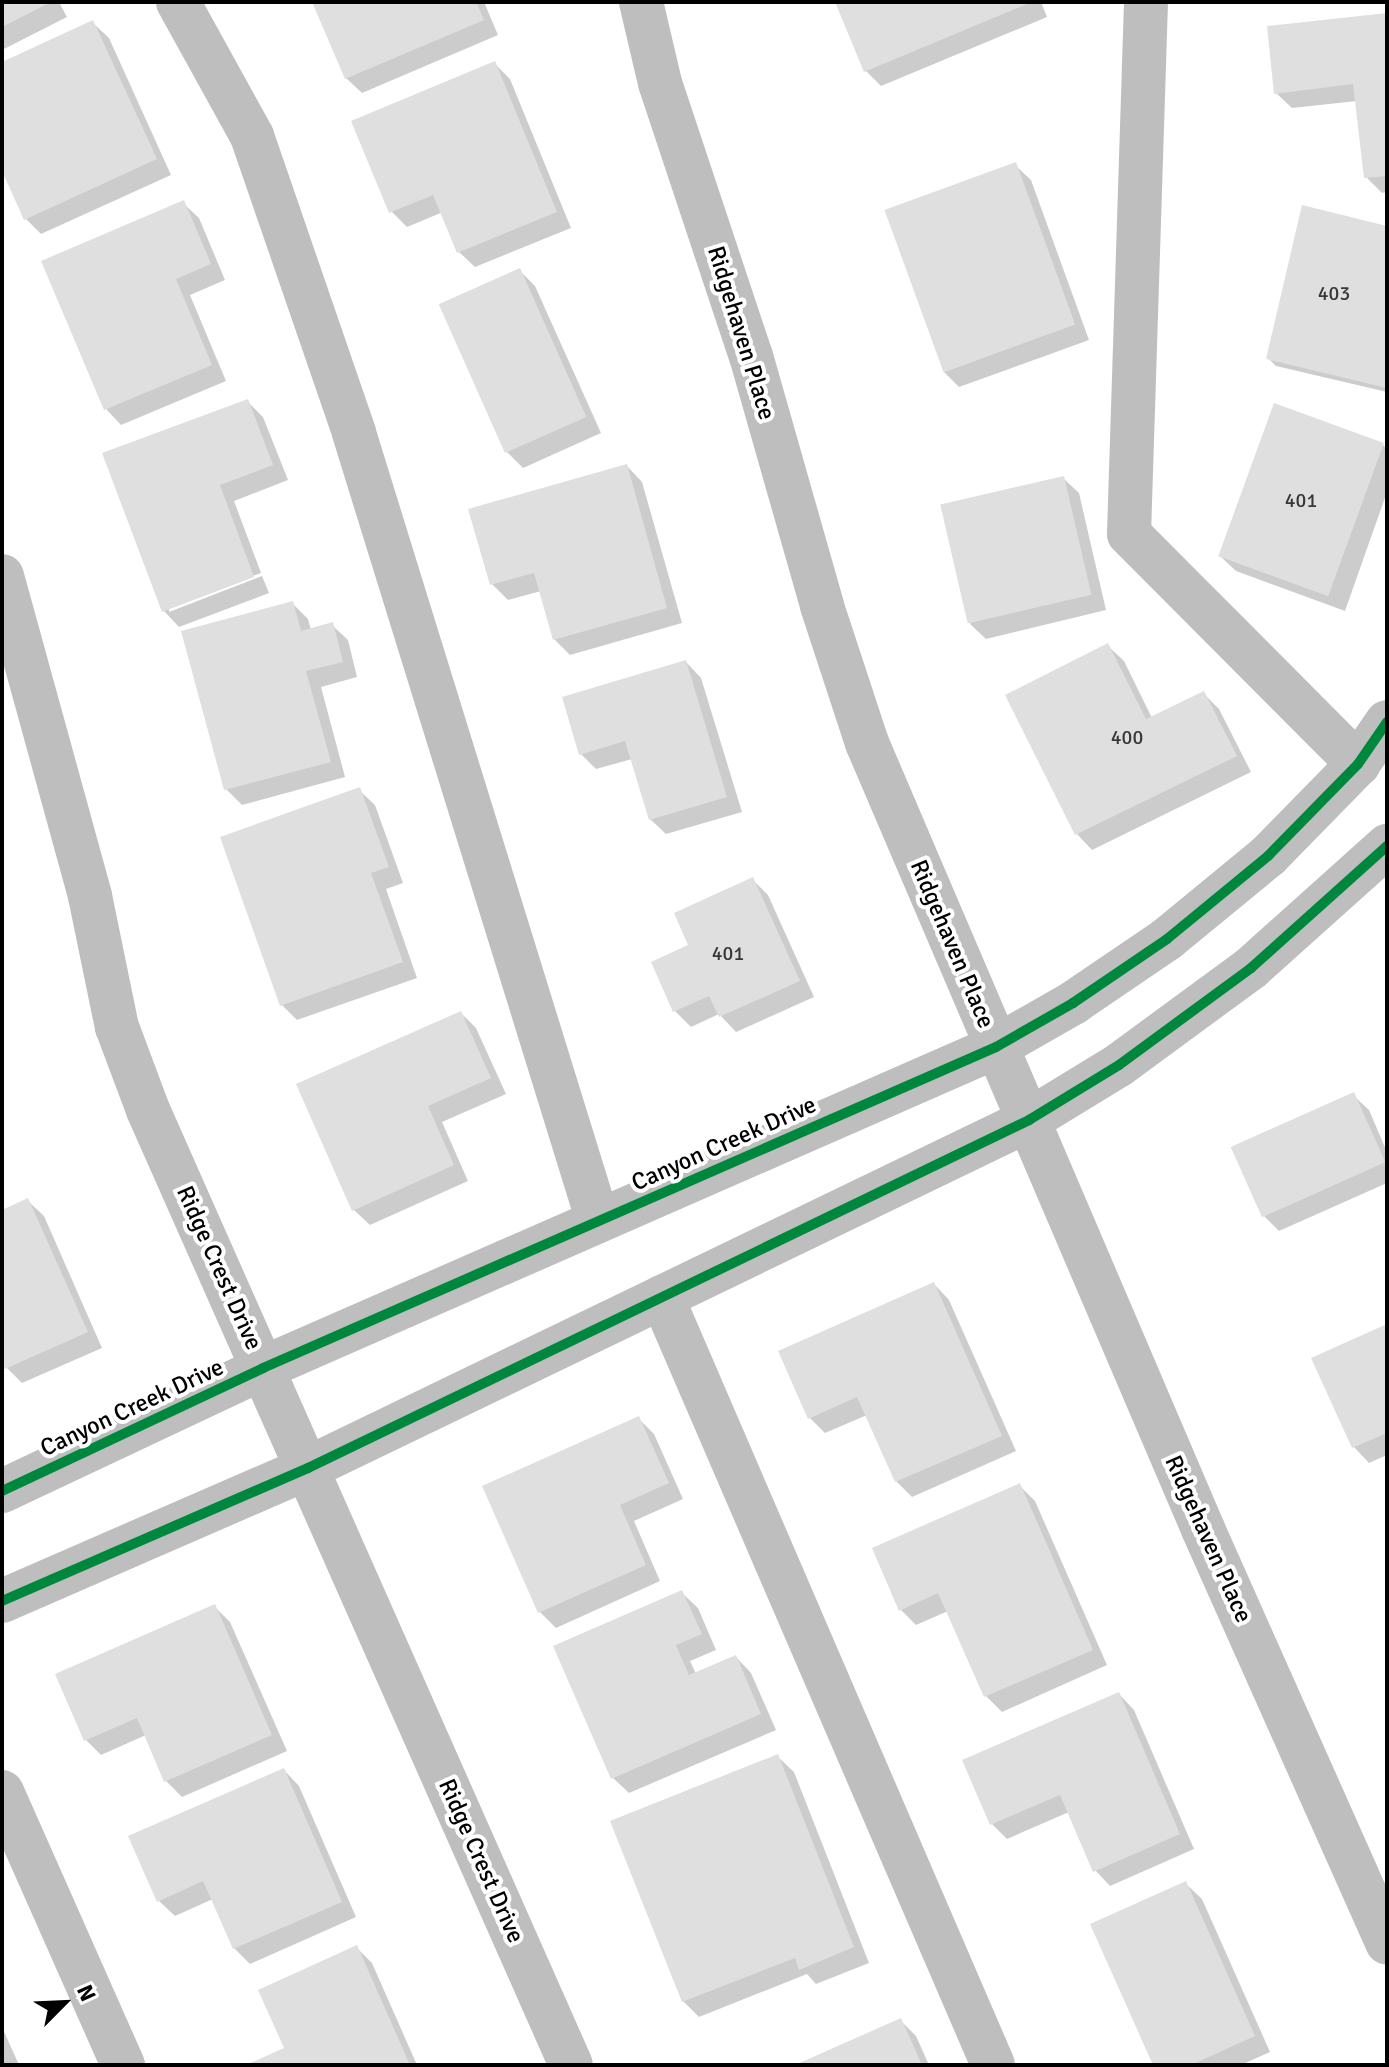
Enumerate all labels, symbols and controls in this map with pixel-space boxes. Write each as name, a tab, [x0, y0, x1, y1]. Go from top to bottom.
street label: Ridgehaven Place	[701, 243, 781, 423]
house number: 403	[1318, 281, 1350, 305]
house number: 401	[1285, 488, 1317, 512]
house number: 400	[1111, 725, 1143, 749]
street label: Ridgehaven Place	[904, 855, 1000, 1033]
house number: 401	[712, 941, 744, 965]
street label: Canyon Creek Drive	[627, 1090, 821, 1198]
street label: Ridge Crest Drive	[170, 1182, 268, 1354]
street label: Canyon Creek Drive	[36, 1353, 228, 1463]
street label: Ridgehaven Place	[1158, 1451, 1258, 1627]
street label: Ridge Crest Drive	[432, 1775, 530, 1947]
north arrow	[24, 1963, 104, 2043]
text: N	[71, 1981, 102, 2006]

